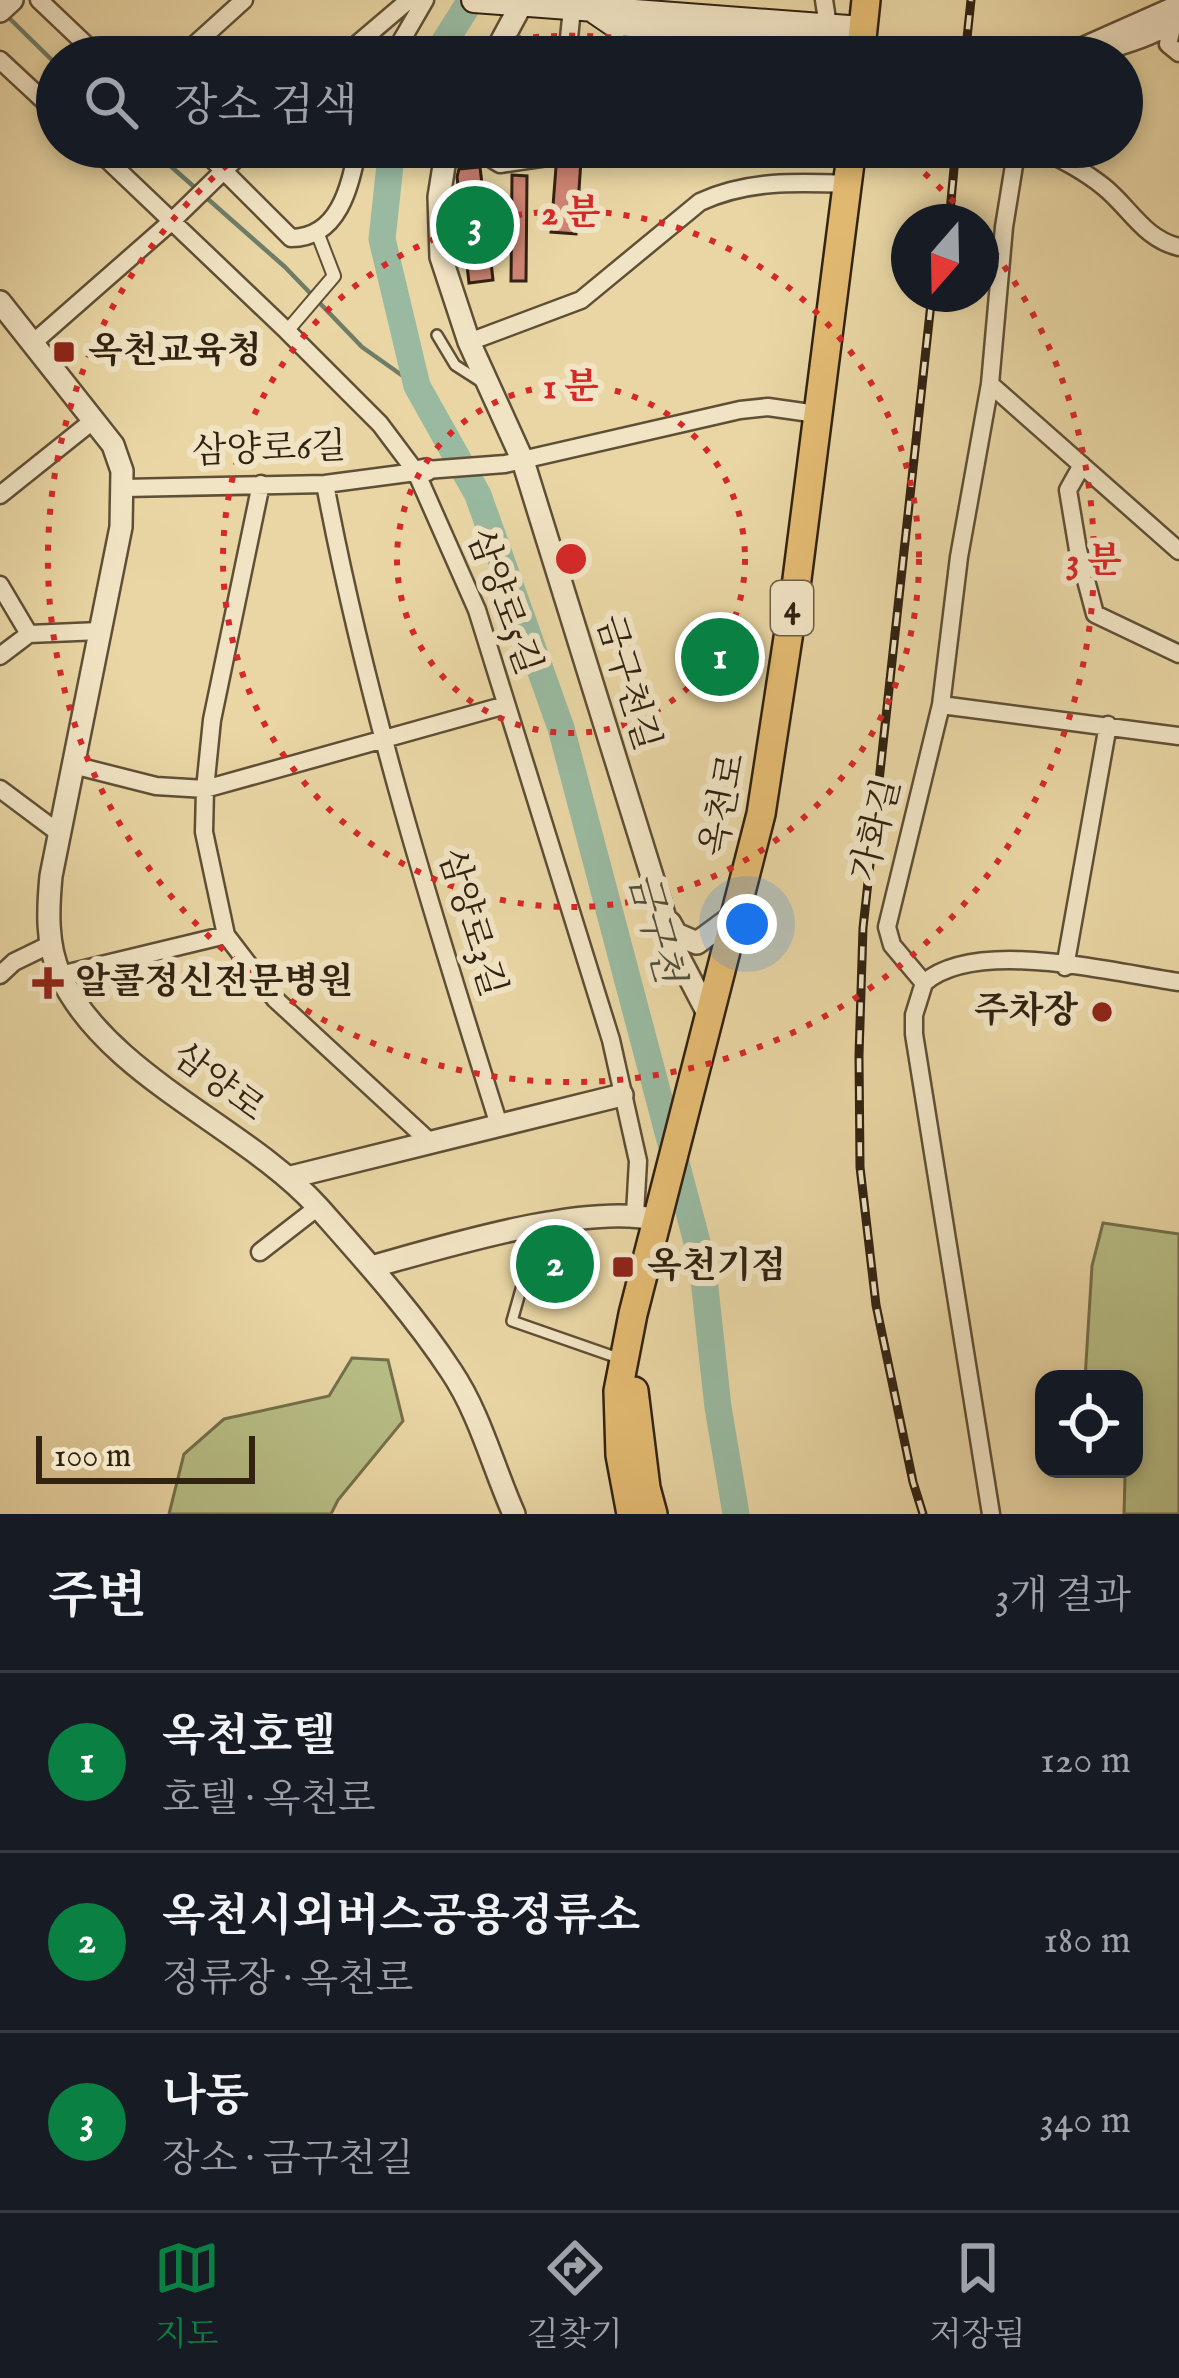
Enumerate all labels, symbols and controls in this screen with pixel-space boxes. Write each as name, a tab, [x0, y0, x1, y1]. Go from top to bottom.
search box	[36, 36, 1143, 168]
icon: search	[78, 69, 144, 135]
text: 장소 검색	[174, 79, 358, 136]
pin: 3	[436, 180, 514, 270]
text: 2 분	[541, 191, 601, 237]
north arrow	[891, 204, 999, 312]
place label: 옥천교육청	[88, 329, 262, 375]
marker: 옥천교육청	[51, 339, 77, 365]
text: 1 분	[543, 365, 599, 411]
street label: 삼양로6길	[191, 424, 347, 476]
street label: 삼양로5길	[455, 523, 551, 681]
centre of rings	[550, 538, 592, 580]
text: 3 분	[1066, 539, 1122, 585]
road number: 4	[771, 581, 813, 635]
street label: 금구천길	[585, 610, 669, 756]
pin: 1	[681, 612, 759, 702]
street label: 옥천로	[691, 749, 757, 861]
street label: 가화길	[842, 774, 912, 886]
street label: 삼양로3길	[427, 843, 515, 1003]
water label: 금구천	[616, 867, 693, 991]
your location	[717, 894, 777, 954]
place label: 알콜정신전문병원	[75, 960, 353, 1006]
marker: 알콜정신전문병원	[32, 967, 64, 999]
place label: 주차장	[974, 989, 1078, 1035]
marker: 주차장	[1089, 999, 1115, 1025]
street label: 삼양로	[162, 1033, 274, 1133]
pin: 2	[516, 1219, 594, 1309]
place label: 옥천기점	[647, 1244, 786, 1290]
marker: 옥천기점	[610, 1254, 636, 1280]
map controls	[1035, 1370, 1143, 1478]
button: locate	[1035, 1370, 1143, 1478]
scale bar	[36, 1430, 255, 1483]
text: 100 m	[54, 1436, 131, 1478]
text: 주변	[48, 1566, 147, 1631]
text: 3개 결과	[995, 1573, 1131, 1622]
text: 옥천호텔	[162, 1709, 336, 1766]
text: 1	[80, 1737, 94, 1786]
text: 120 m	[1040, 1737, 1131, 1786]
text: 호텔 · 옥천로	[162, 1776, 376, 1825]
text: 옥천시외버스공용정류소	[162, 1889, 640, 1946]
text: 2	[78, 1917, 96, 1966]
text: 180 m	[1043, 1917, 1131, 1966]
text: 정류장 · 옥천로	[162, 1956, 414, 2005]
text: 나동	[162, 2069, 249, 2126]
text: 3	[80, 2097, 94, 2146]
text: 340 m	[1040, 2097, 1131, 2146]
text: 장소 · 금구천길	[162, 2136, 414, 2185]
tab: 지도	[154, 2235, 220, 2357]
tab: 길찾기	[527, 2235, 622, 2357]
tab: 저장됨	[930, 2235, 1025, 2357]

